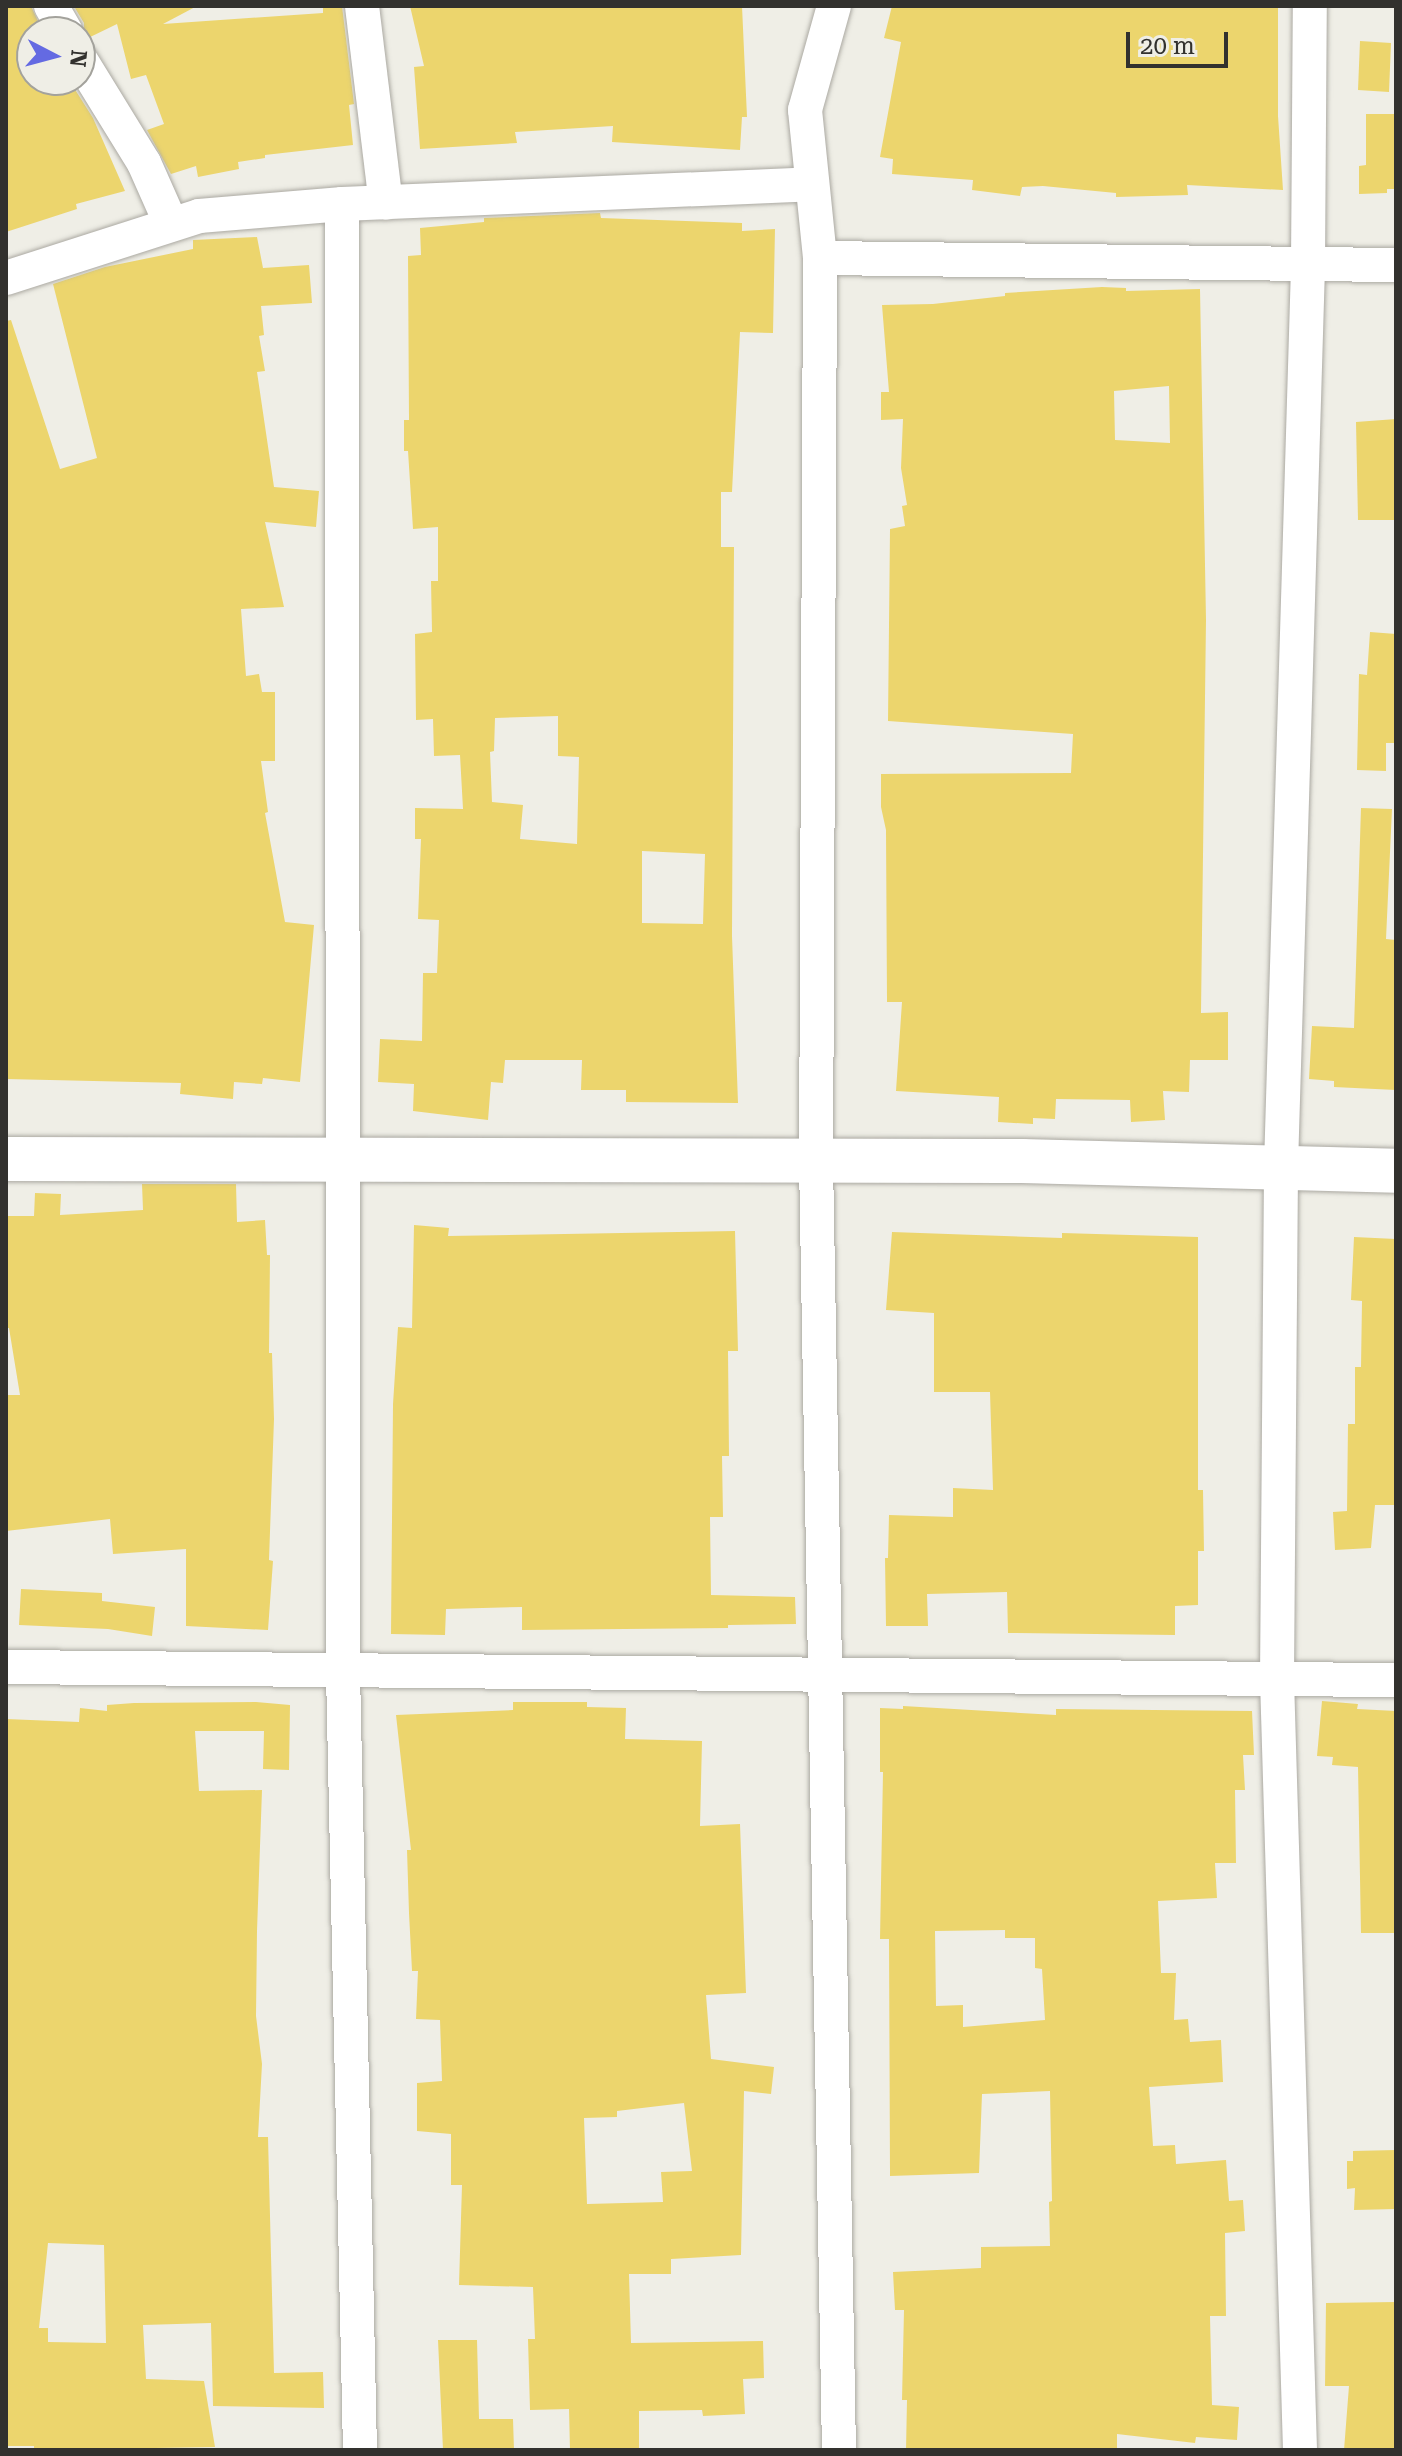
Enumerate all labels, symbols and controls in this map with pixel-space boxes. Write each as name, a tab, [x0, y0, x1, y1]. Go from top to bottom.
north arrow	[16, 16, 96, 96]
scale bar	[1130, 16, 1232, 66]
text: 20 m	[1140, 32, 1195, 60]
text: N	[65, 49, 92, 68]

